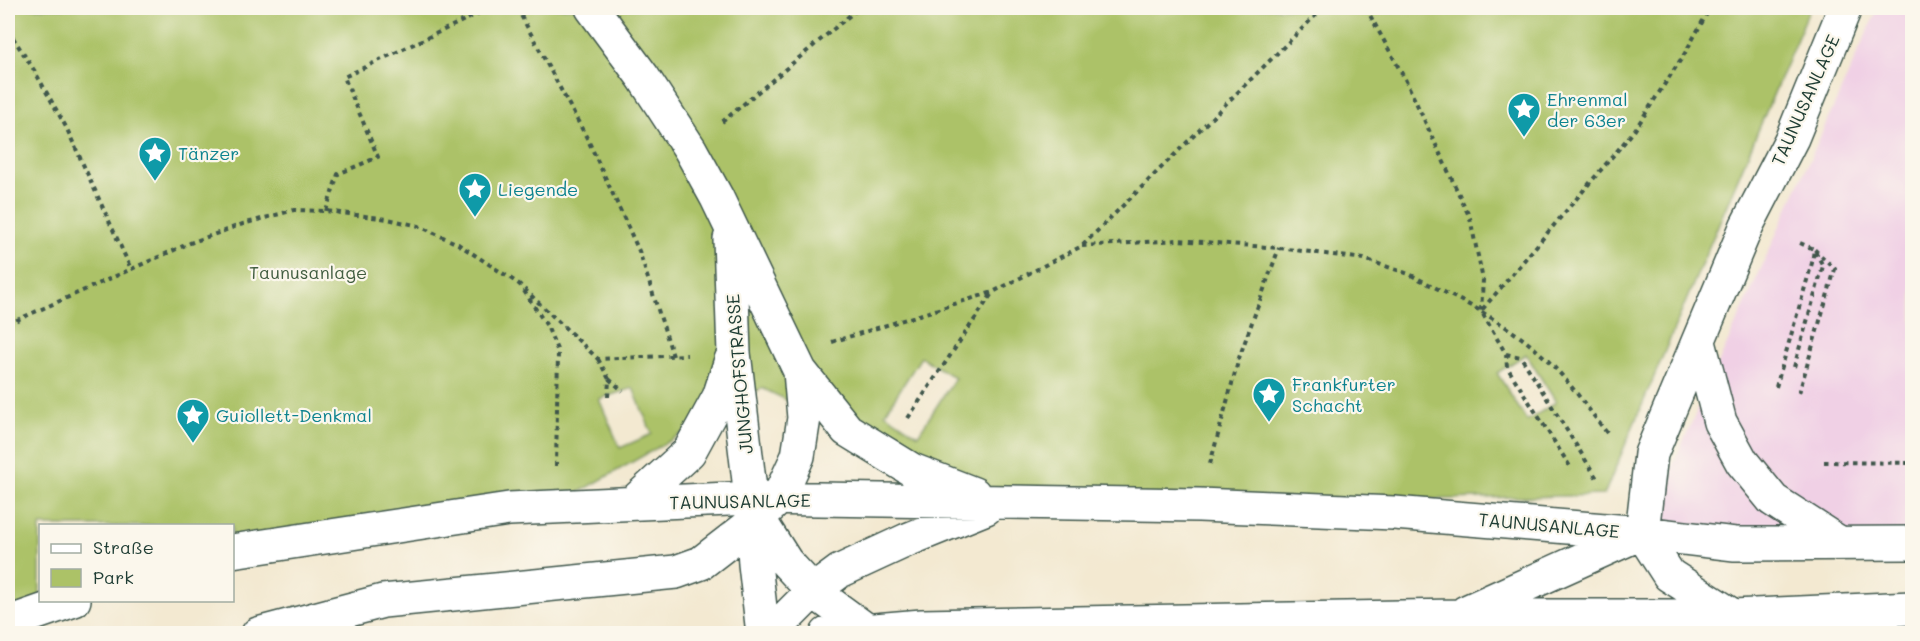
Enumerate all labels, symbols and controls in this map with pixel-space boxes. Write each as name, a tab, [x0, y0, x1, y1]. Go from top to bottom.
street label: TAUNUSANLAGE	[1765, 31, 1845, 169]
place label: Ehrenmal der 63er	[1547, 87, 1628, 132]
place icon: Ehrenmal der 63er	[1506, 91, 1542, 138]
place icon: Tänzer	[137, 135, 173, 182]
place label: Tänzer	[178, 141, 239, 165]
place icon: Liegende	[457, 171, 493, 218]
place label: Liegende	[498, 177, 578, 201]
park label: Taunusanlage	[249, 260, 367, 284]
street label: JUNGHOFSTRASSE	[720, 293, 758, 455]
place label: Frankfurter Schacht	[1292, 372, 1396, 417]
place icon: Frankfurter Schacht	[1251, 376, 1287, 423]
place icon: Guiollett-Denkmal	[175, 397, 211, 444]
place label: Guiollett-Denkmal	[216, 403, 372, 427]
street label: TAUNUSANLAGE	[669, 488, 811, 514]
street label: TAUNUSANLAGE	[1478, 507, 1620, 543]
legend	[39, 524, 234, 602]
text: Straße	[93, 535, 154, 559]
text: Park	[93, 565, 134, 589]

